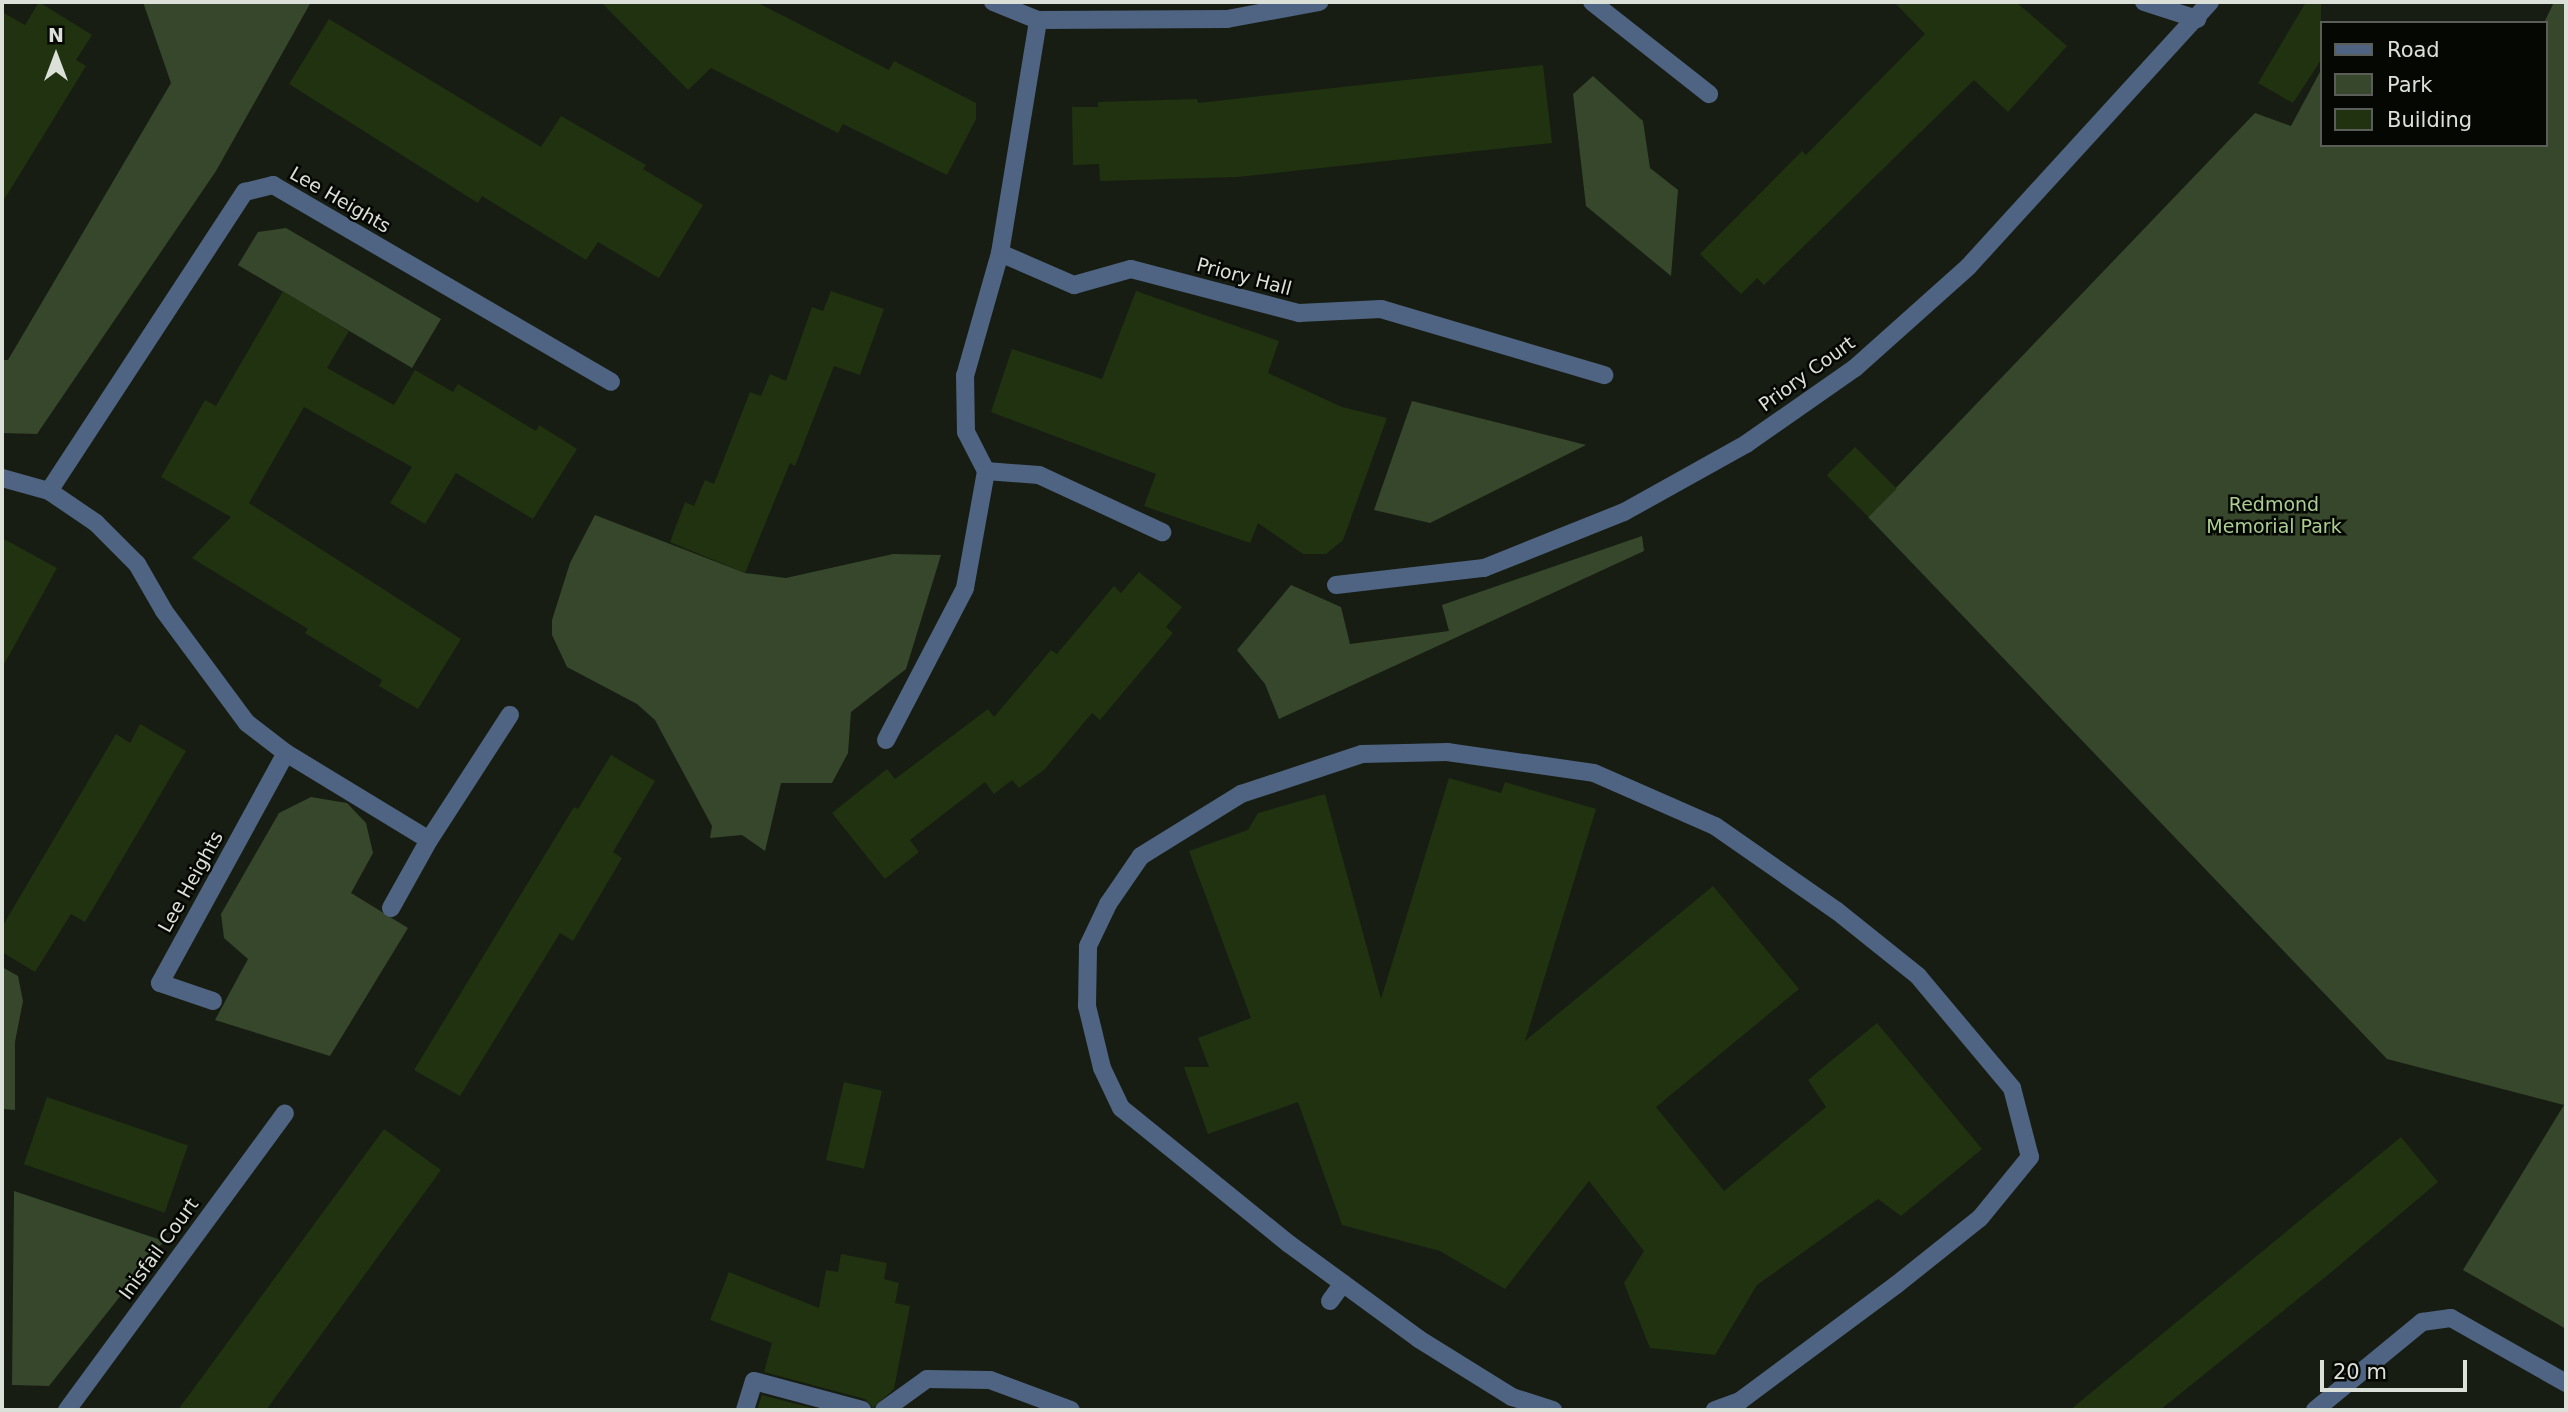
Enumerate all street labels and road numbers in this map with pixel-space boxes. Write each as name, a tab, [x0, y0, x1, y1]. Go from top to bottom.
street label: Lee Heights	[286, 162, 394, 238]
street label: Priory Hall	[1194, 253, 1294, 301]
street label: Priory Court	[1755, 332, 1859, 416]
street label: Lee Heights	[154, 827, 228, 937]
street label: Inisfail Court	[115, 1194, 203, 1304]

